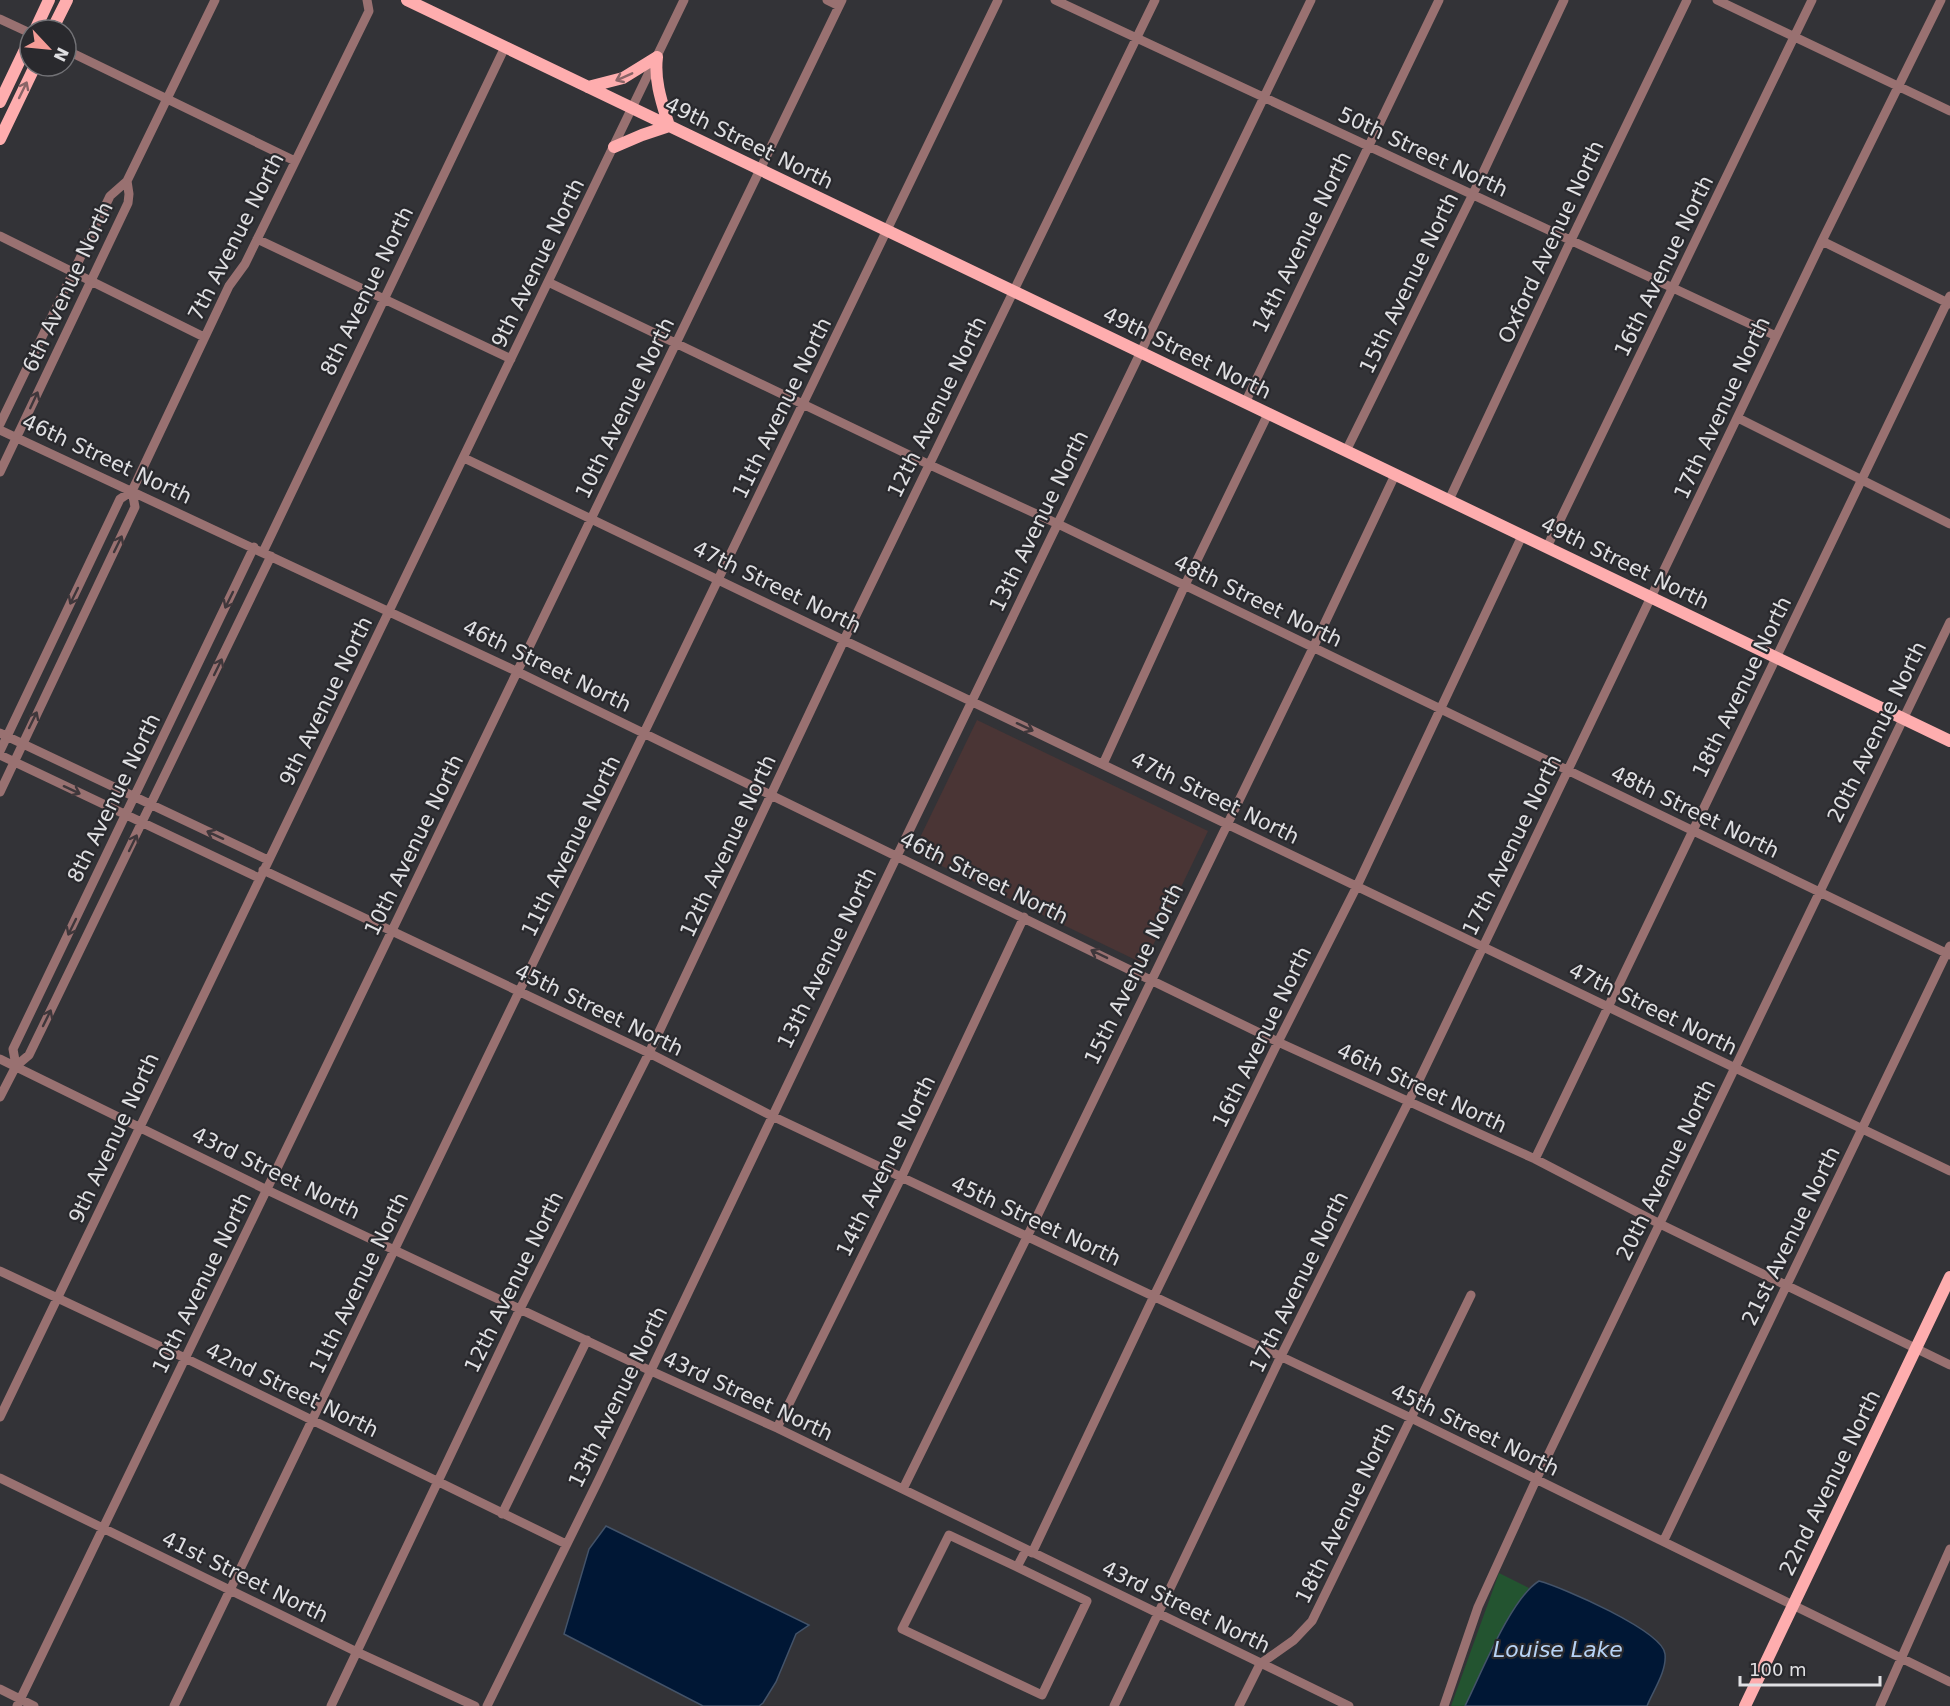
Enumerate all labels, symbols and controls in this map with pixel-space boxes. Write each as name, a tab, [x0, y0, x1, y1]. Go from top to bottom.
north arrow	[18, 18, 78, 78]
text: N	[50, 44, 73, 65]
one-way arrow	[616, 71, 634, 83]
one-way arrow	[18, 82, 30, 100]
street label: 49th Street North	[661, 92, 837, 194]
street label: 50th Street North	[1334, 102, 1512, 202]
street label: Oxford Avenue North	[1493, 137, 1609, 347]
street label: 14th Avenue North	[1248, 148, 1356, 336]
street label: 7th Avenue North	[183, 149, 289, 325]
street label: 16th Avenue North	[1610, 172, 1718, 360]
street label: 9th Avenue North	[487, 175, 589, 351]
street label: 15th Avenue North	[1355, 189, 1463, 377]
street label: 6th Avenue North	[18, 198, 118, 376]
street label: 8th Avenue North	[316, 203, 418, 379]
street label: 49th Street North	[1099, 302, 1275, 404]
street label: 12th Avenue North	[883, 313, 991, 501]
street label: 17th Avenue North	[1669, 313, 1775, 503]
street label: 10th Avenue North	[571, 314, 679, 502]
street label: 11th Avenue North	[728, 314, 836, 502]
one-way arrow	[29, 391, 41, 409]
street label: 46th Street North	[18, 409, 196, 509]
street label: 13th Avenue North	[985, 427, 1093, 615]
street label: 49th Street North	[1537, 512, 1713, 614]
one-way arrow	[112, 536, 124, 554]
street label: 47th Street North	[689, 536, 865, 638]
street label: 48th Street North	[1170, 550, 1346, 652]
one-way arrow	[68, 586, 80, 604]
one-way arrow	[222, 590, 234, 608]
street label: 18th Avenue North	[1688, 593, 1796, 781]
street label: 9th Avenue North	[275, 613, 377, 789]
street label: 46th Street North	[459, 615, 635, 717]
street label: 20th Avenue North	[1823, 638, 1931, 826]
one-way arrow	[212, 659, 224, 677]
street label: 8th Avenue North	[63, 710, 165, 886]
one-way arrow	[28, 712, 40, 730]
one-way arrow	[1016, 721, 1034, 733]
street label: 47th Street North	[1127, 747, 1303, 849]
street label: 10th Avenue North	[360, 751, 468, 939]
street label: 12th Avenue North	[675, 751, 781, 941]
street label: 17th Avenue North	[1458, 751, 1566, 939]
street label: 11th Avenue North	[517, 752, 625, 940]
street label: 48th Street North	[1607, 761, 1783, 863]
one-way arrow	[62, 784, 80, 796]
street label: 46th Street North	[896, 827, 1072, 929]
one-way arrow	[206, 829, 224, 841]
one-way arrow	[127, 834, 139, 852]
street label: 13th Avenue North	[773, 864, 881, 1052]
street label: 15th Avenue North	[1080, 880, 1188, 1068]
one-way arrow	[65, 917, 77, 935]
street label: 16th Avenue North	[1208, 943, 1316, 1131]
one-way arrow	[1090, 947, 1108, 959]
street label: 47th Street North	[1565, 958, 1741, 1060]
street label: 45th Street North	[511, 959, 687, 1061]
one-way arrow	[42, 1009, 53, 1027]
street label: 46th Street North	[1333, 1038, 1511, 1138]
street label: 9th Avenue North	[64, 1049, 164, 1227]
street label: 14th Avenue North	[832, 1072, 940, 1260]
street label: 20th Avenue North	[1612, 1076, 1720, 1264]
street label: 43rd Street North	[188, 1122, 364, 1224]
street label: 21st Avenue North	[1737, 1143, 1845, 1329]
street label: 45th Street North	[947, 1171, 1125, 1271]
street label: 12th Avenue North	[460, 1188, 568, 1376]
street label: 17th Avenue North	[1245, 1188, 1353, 1376]
street label: 10th Avenue North	[148, 1189, 256, 1377]
street label: 11th Avenue North	[305, 1189, 413, 1377]
street label: 13th Avenue North	[564, 1303, 672, 1491]
street label: 42nd Street North	[202, 1338, 382, 1442]
street label: 43rd Street North	[659, 1346, 837, 1446]
street label: 45th Street North	[1387, 1379, 1563, 1481]
street label: 22nd Avenue North	[1775, 1386, 1885, 1580]
street label: 18th Avenue North	[1291, 1419, 1399, 1607]
street label: 41st Street North	[158, 1526, 332, 1628]
street label: 43rd Street North	[1098, 1556, 1274, 1658]
water label: Louise Lake	[1493, 1637, 1623, 1662]
scale bar	[1740, 1649, 1880, 1687]
text: 100 m	[1749, 1659, 1807, 1680]

